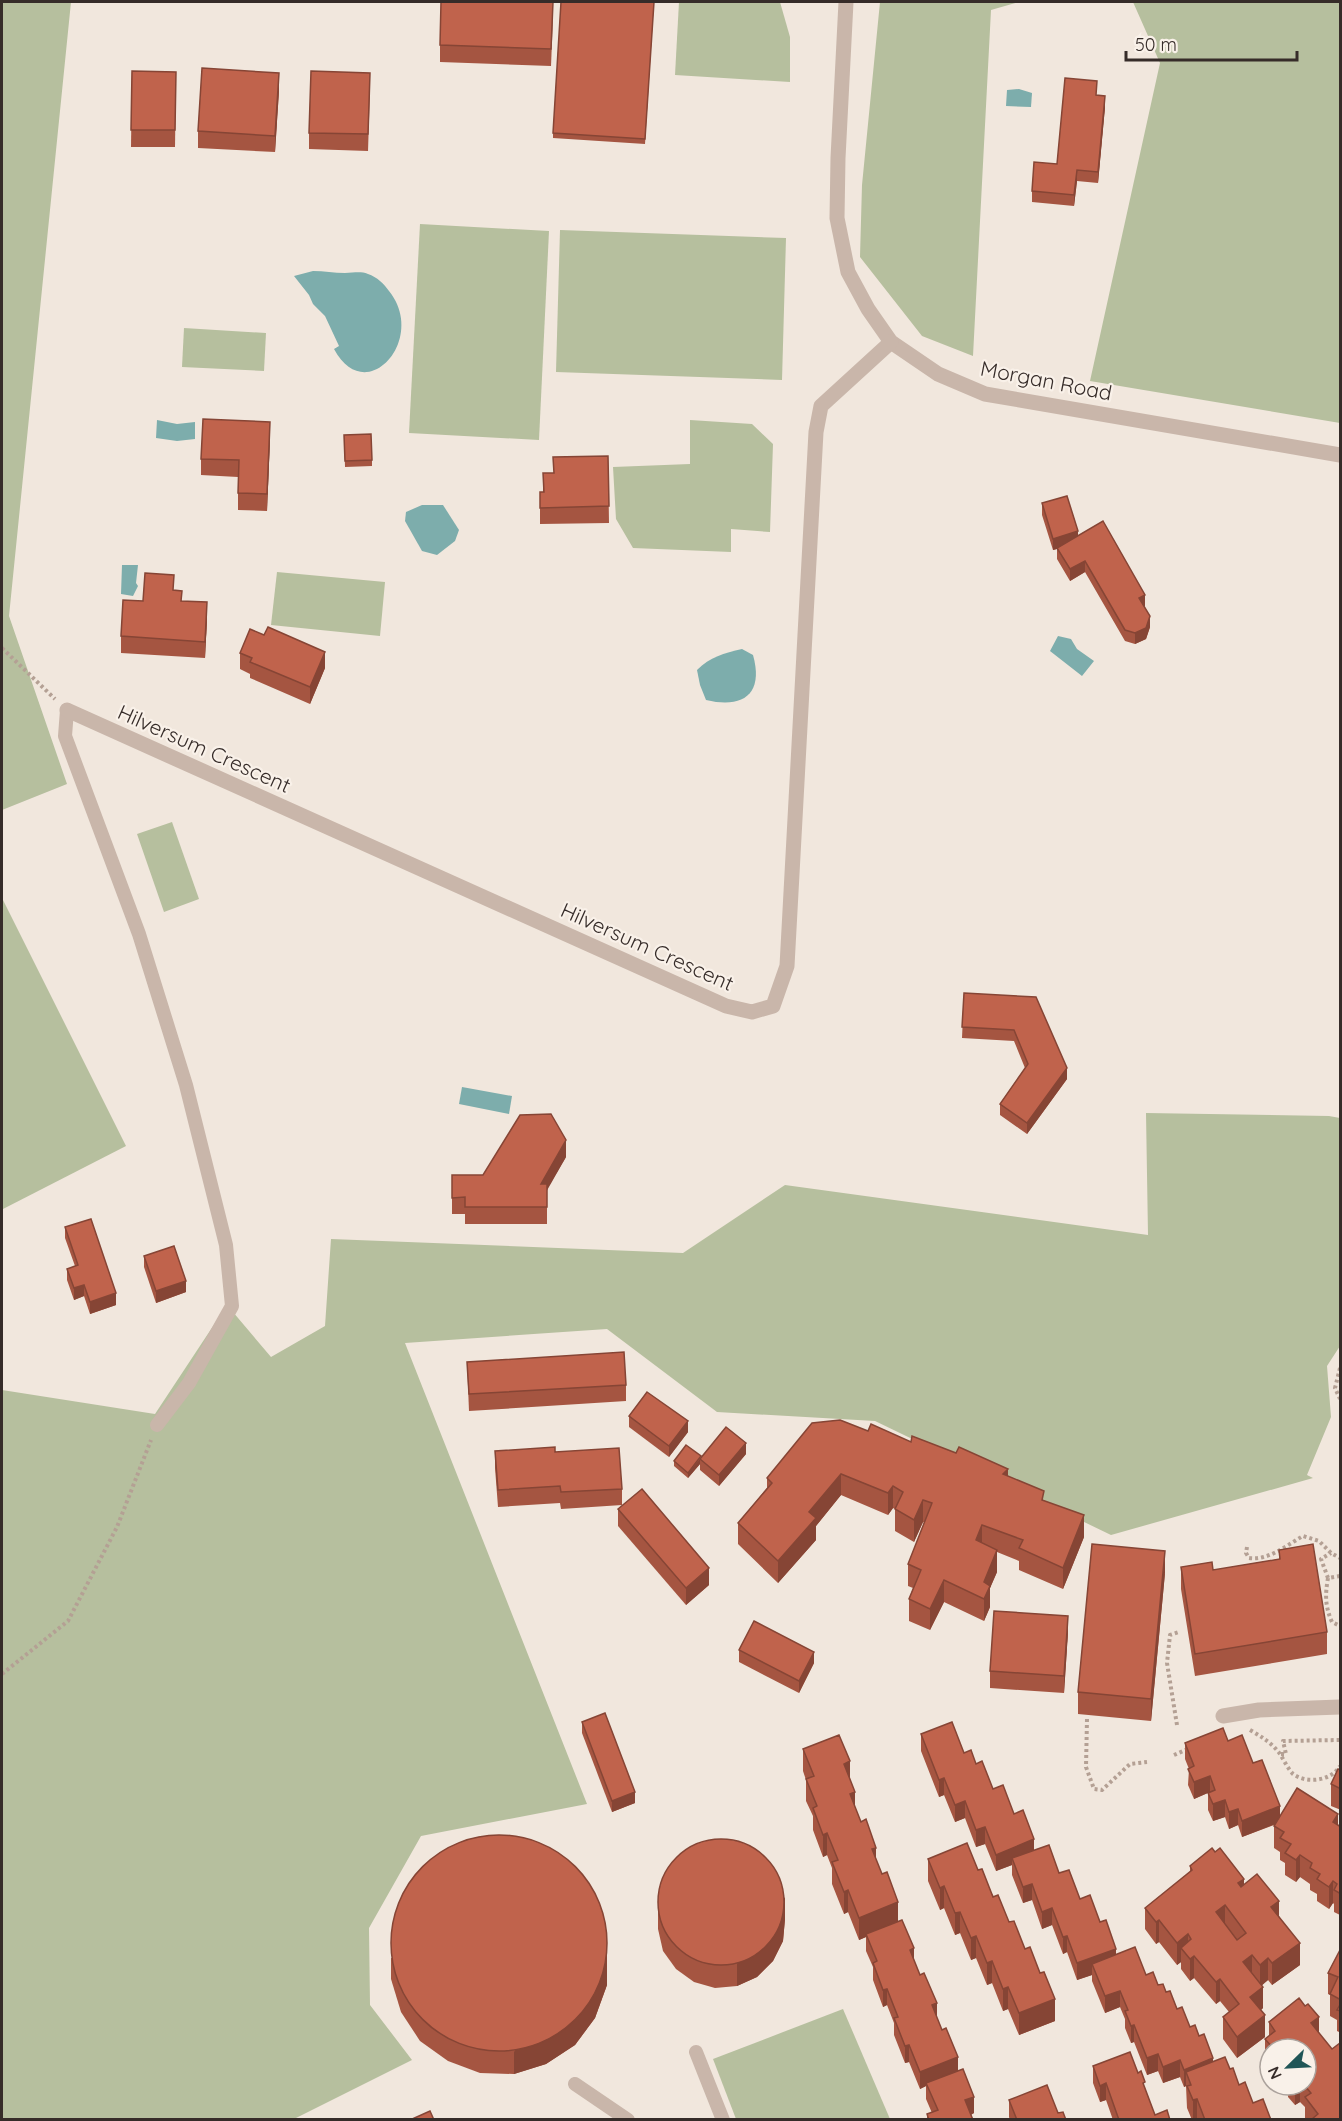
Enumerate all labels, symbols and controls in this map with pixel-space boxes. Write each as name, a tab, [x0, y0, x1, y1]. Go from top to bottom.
scale bar	[1126, 24, 1297, 62]
text: 50 m	[1135, 33, 1177, 56]
street label: Morgan Road	[978, 355, 1114, 406]
street label: Hilversum Crescent	[114, 698, 295, 798]
street label: Hilversum Crescent	[557, 896, 738, 996]
north arrow	[1258, 2037, 1318, 2097]
text: N	[1263, 2064, 1286, 2083]

